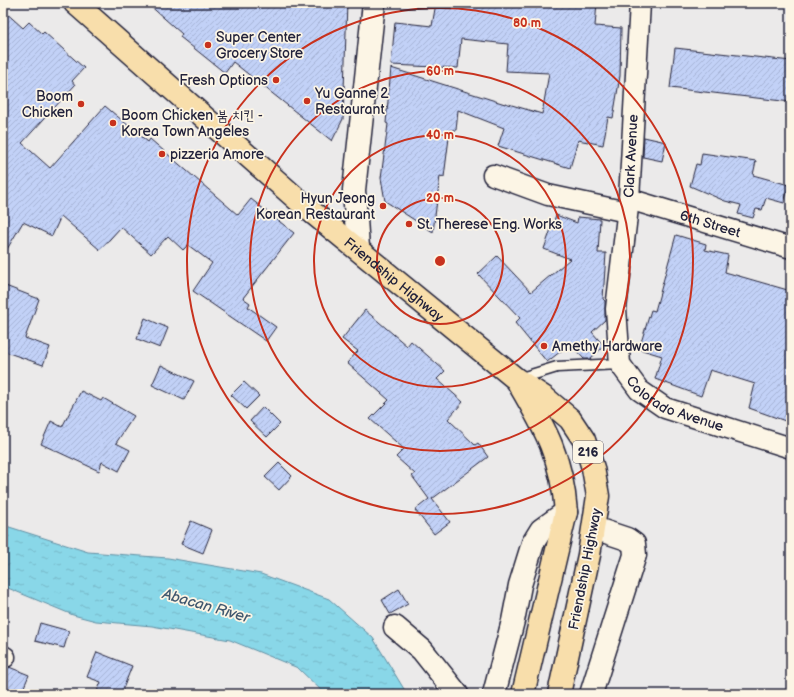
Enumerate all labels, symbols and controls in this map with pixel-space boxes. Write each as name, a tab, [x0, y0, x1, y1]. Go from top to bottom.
text: 80 m	[513, 16, 541, 31]
place label: Super Center Grocery Store	[216, 29, 303, 62]
marker: Super Center Grocery Store	[203, 40, 213, 50]
text: 60 m	[426, 64, 454, 79]
place label: Fresh Options	[179, 72, 268, 89]
marker: Fresh Options	[271, 75, 281, 85]
place label: Yu Ganne 2 Restaurant	[314, 85, 389, 118]
place label: Boom Chicken	[22, 88, 73, 121]
marker: Yu Ganne 2 Restaurant	[302, 96, 312, 106]
marker: Boom Chicken	[76, 99, 86, 109]
place label: Boom Chicken 붐 치킨 - Korea Town Angeles	[121, 107, 263, 140]
street label: Clark Avenue	[620, 114, 642, 198]
marker: Boom Chicken 붐 치킨 - Korea Town Angeles	[108, 118, 118, 128]
text: 40 m	[426, 128, 454, 143]
place label: pizzeria Amore	[170, 146, 264, 163]
marker: pizzeria Amore	[157, 149, 167, 159]
place label: Hyun Jeong Korean Restaurant	[256, 190, 376, 223]
text: 20 m	[426, 191, 454, 206]
marker: Hyun Jeong Korean Restaurant	[378, 201, 388, 211]
street label: 6th Street	[678, 206, 743, 241]
place label: St. Therese Eng. Works	[417, 216, 562, 233]
marker: St. Therese Eng. Works	[404, 219, 414, 229]
street label: Friendship Highway	[341, 233, 448, 325]
centre of rings	[433, 254, 447, 268]
place label: Amethy Hardware	[552, 338, 662, 355]
marker: Amethy Hardware	[539, 341, 549, 351]
street label: Colorado Avenue	[623, 372, 726, 435]
road number: 216	[573, 441, 603, 463]
street label: Friendship Highway	[565, 506, 605, 631]
water label: Abacan River	[159, 584, 253, 628]

